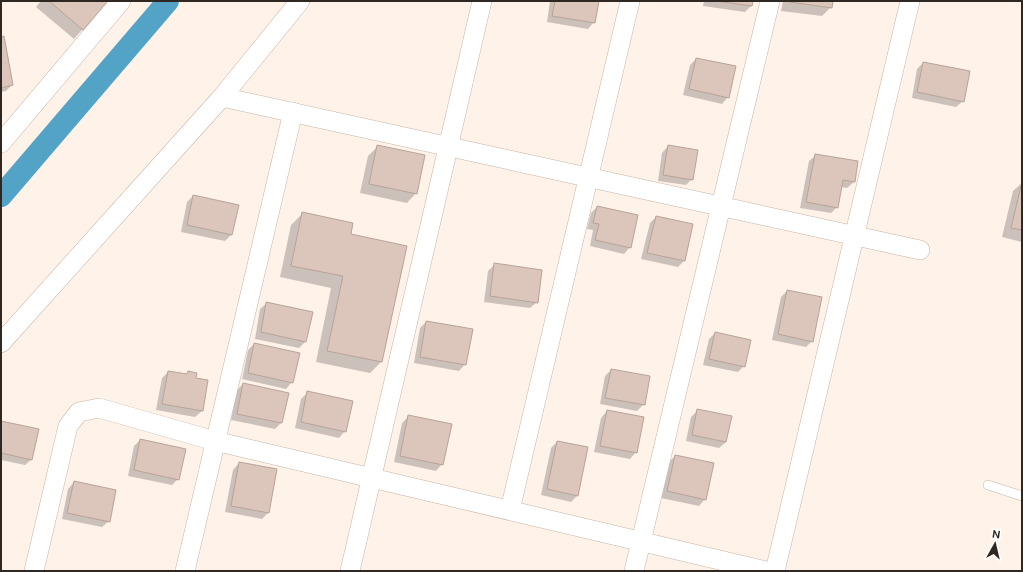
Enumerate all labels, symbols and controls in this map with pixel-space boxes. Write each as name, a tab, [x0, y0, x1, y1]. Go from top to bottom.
north arrow	[975, 524, 1015, 564]
text: N	[991, 527, 1001, 542]

